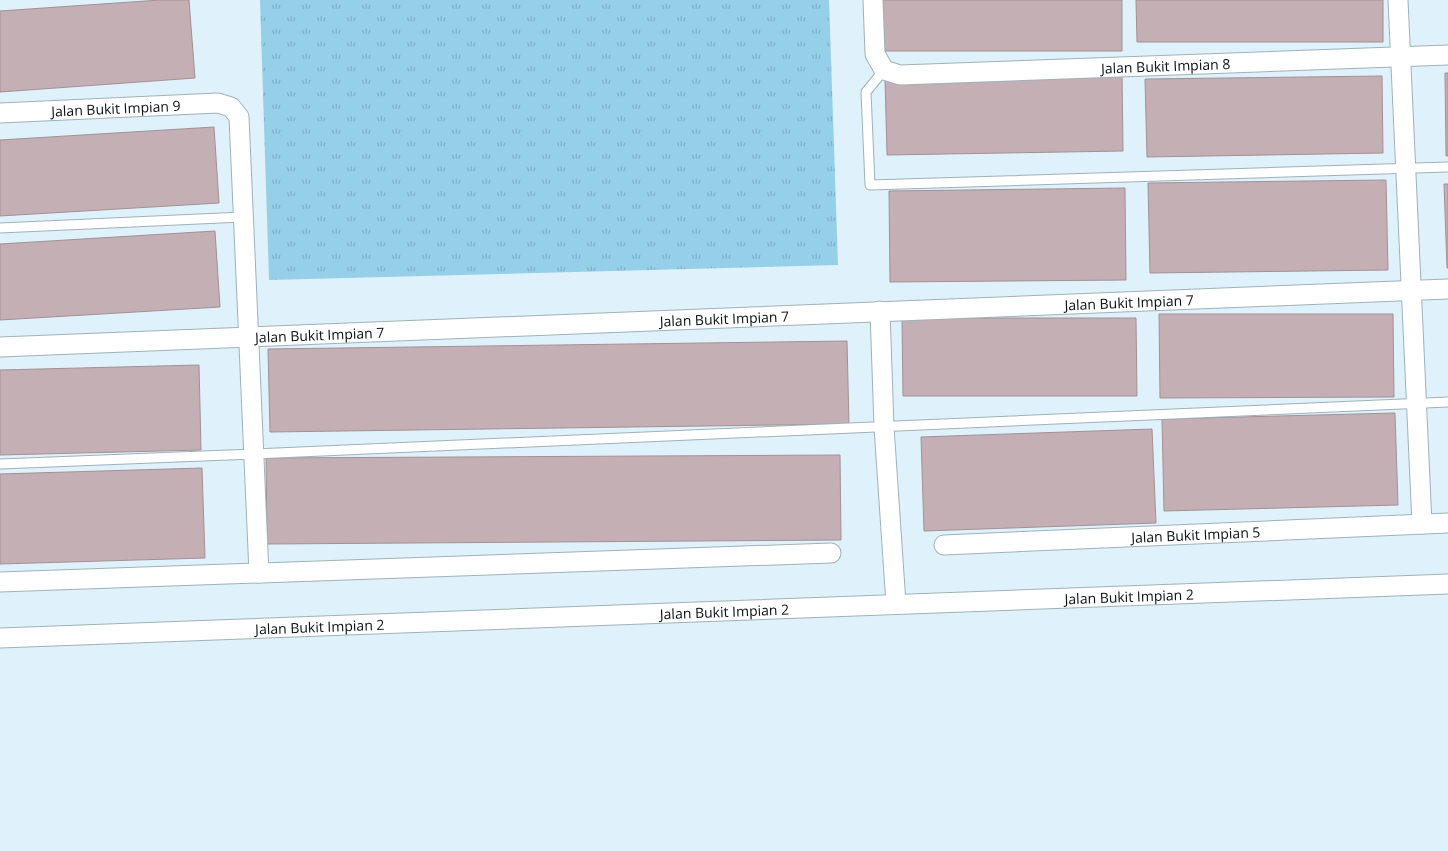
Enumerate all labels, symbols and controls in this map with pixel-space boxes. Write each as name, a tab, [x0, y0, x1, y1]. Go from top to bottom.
street label: Jalan Bukit Impian 8	[1099, 53, 1231, 77]
street label: Jalan Bukit Impian 9	[49, 95, 181, 120]
street label: Jalan Bukit Impian 7	[1062, 290, 1194, 314]
street label: Jalan Bukit Impian 7	[657, 306, 789, 330]
street label: Jalan Bukit Impian 7	[253, 322, 385, 346]
street label: Jalan Bukit Impian 5	[1129, 522, 1261, 546]
street label: Jalan Bukit Impian 2	[1062, 584, 1194, 608]
street label: Jalan Bukit Impian 2	[658, 599, 789, 623]
street label: Jalan Bukit Impian 2	[253, 614, 385, 638]

